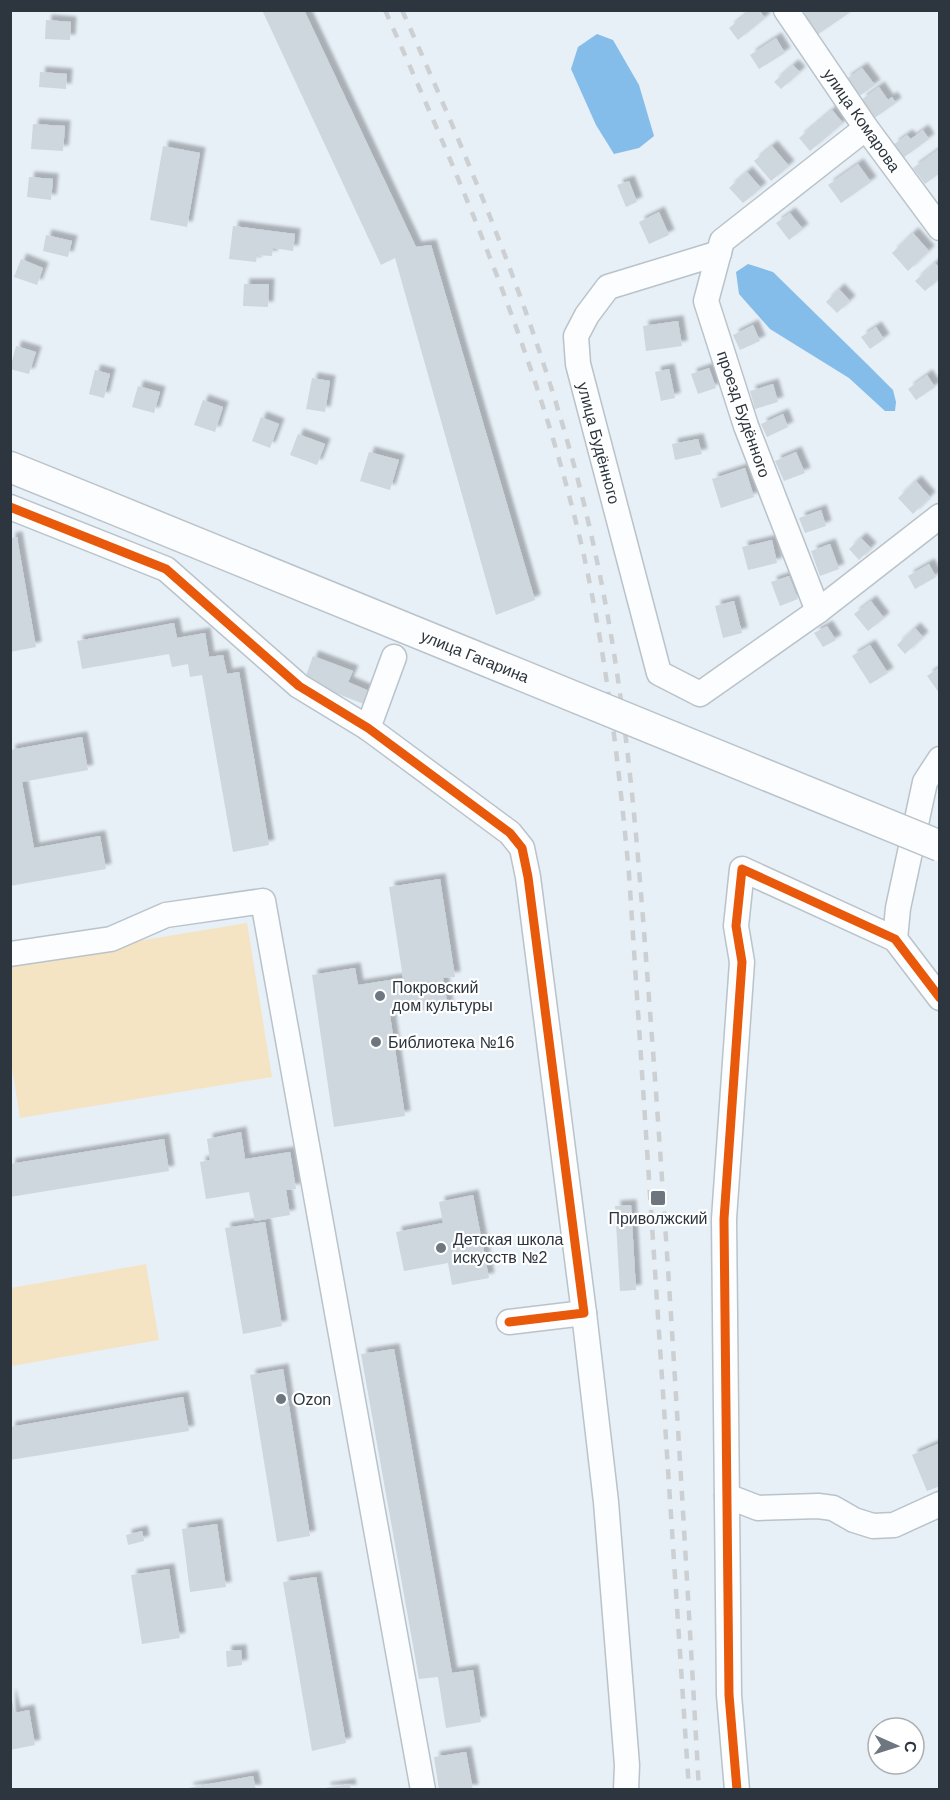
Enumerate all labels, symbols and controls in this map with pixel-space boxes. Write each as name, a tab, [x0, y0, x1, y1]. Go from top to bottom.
street label: улица Комарова	[820, 66, 903, 175]
street label: проезд Будённого	[714, 349, 773, 480]
street label: улица Будённого	[574, 380, 623, 506]
street label: улица Гагарина	[418, 627, 531, 686]
place label: Покровский дом культуры	[392, 979, 493, 1014]
marker: Покровский дом культуры	[373, 989, 387, 1003]
place label: Библиотека №16	[388, 1034, 515, 1051]
marker: Библиотека №16	[369, 1035, 383, 1049]
marker: Приволжский	[649, 1189, 667, 1207]
place label: Приволжский	[608, 1210, 708, 1227]
place label: Детская школа искусств №2	[453, 1231, 564, 1266]
marker: Детская школа искусств №2	[434, 1241, 448, 1255]
place label: Ozon	[293, 1391, 331, 1408]
marker: Ozon	[274, 1392, 288, 1406]
north arrow	[866, 1716, 926, 1776]
text: С	[902, 1741, 919, 1753]

